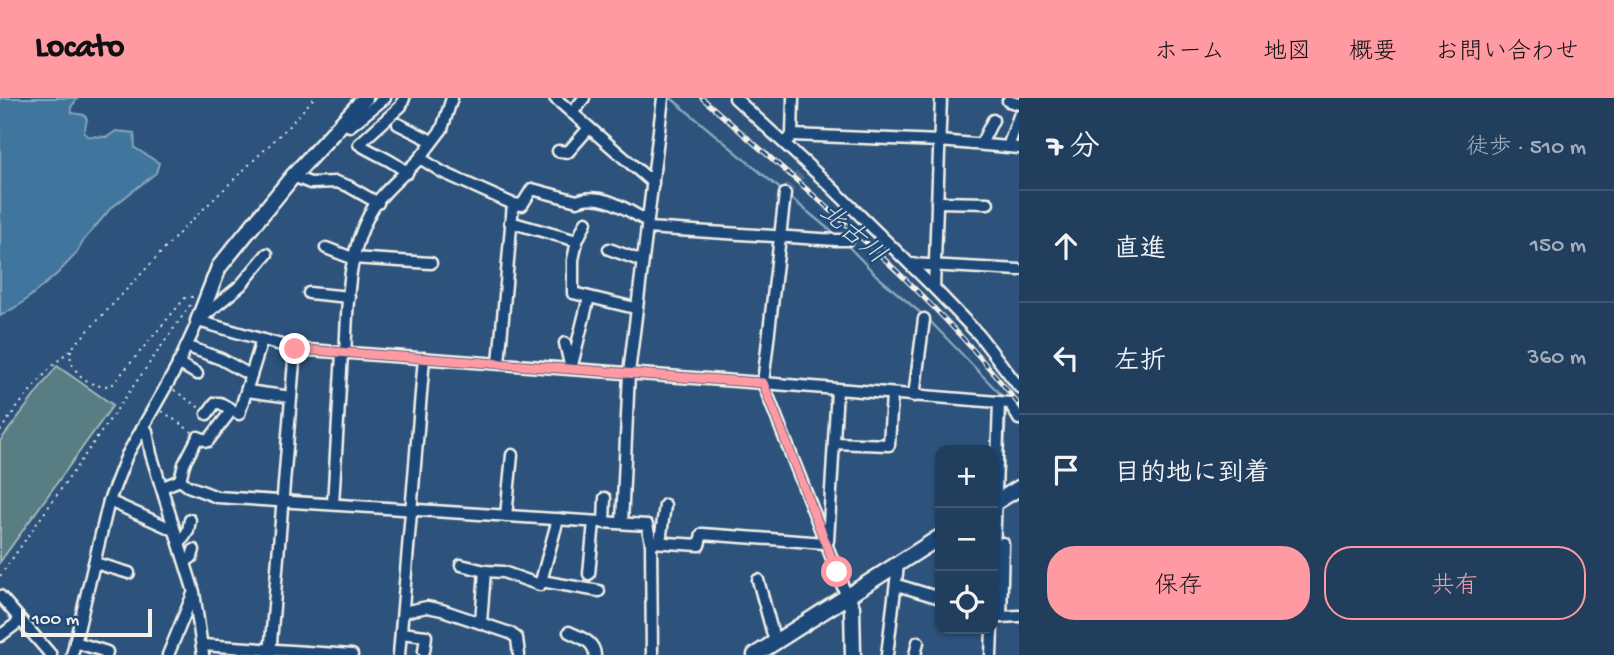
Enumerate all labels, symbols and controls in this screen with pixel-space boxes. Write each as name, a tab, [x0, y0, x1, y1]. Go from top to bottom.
text: Locato	[35, 30, 124, 68]
text: ホーム	[1154, 39, 1225, 68]
text: 地図	[1263, 39, 1311, 68]
text: 概要	[1349, 39, 1397, 68]
text: お問い合わせ	[1435, 39, 1579, 68]
text: 7 分	[1047, 132, 1100, 167]
text: 徒歩 · 510 m	[1466, 135, 1586, 162]
water label: 北古川	[811, 197, 891, 273]
icon: ahead	[1047, 227, 1085, 265]
text: 150 m	[1530, 233, 1586, 260]
text: 直進	[1114, 236, 1166, 267]
route end	[279, 333, 310, 364]
icon: left	[1047, 339, 1085, 377]
text: 360 m	[1528, 345, 1586, 372]
text: 左折	[1114, 348, 1166, 379]
map controls	[935, 445, 998, 634]
button: +	[935, 445, 998, 508]
icon: arrive	[1047, 451, 1085, 489]
text: 目的地に到着	[1114, 460, 1270, 491]
button: −	[935, 508, 998, 571]
button: 保存	[1047, 546, 1310, 620]
button: 共有	[1324, 546, 1586, 620]
route start	[821, 556, 852, 587]
button: locate	[935, 571, 998, 634]
scale bar	[21, 606, 152, 638]
text: 100 m	[32, 609, 79, 632]

